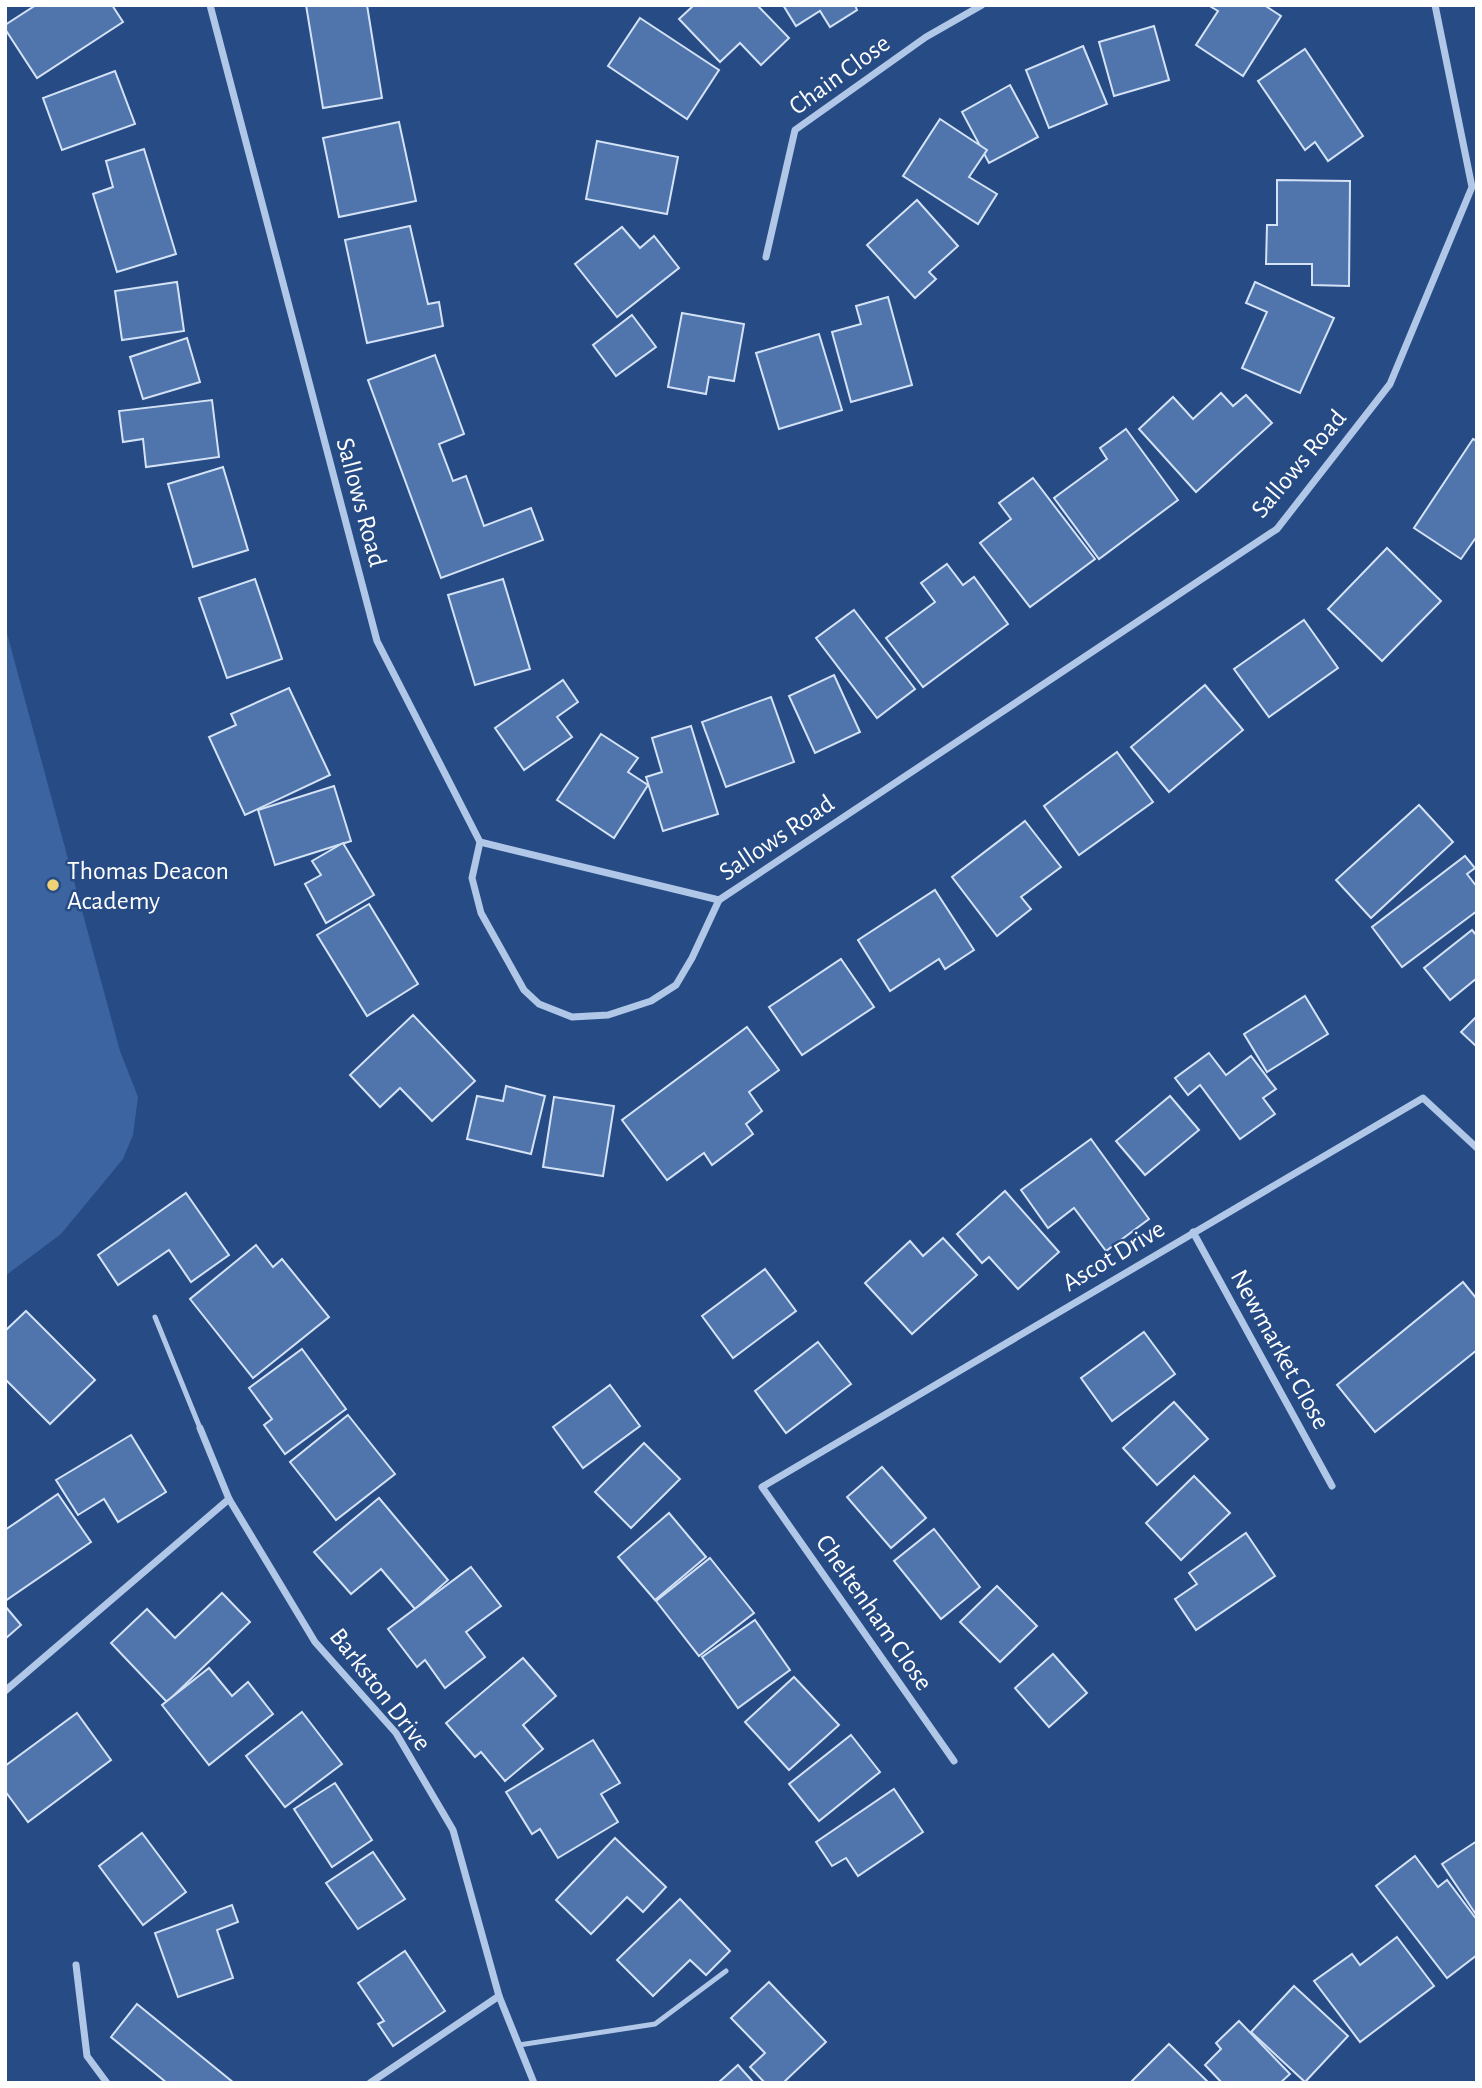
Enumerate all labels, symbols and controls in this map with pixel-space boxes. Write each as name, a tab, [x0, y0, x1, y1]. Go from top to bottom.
street label: Chain Close	[784, 30, 895, 120]
street label: Sallows Road	[1246, 405, 1351, 523]
street label: Sallows Road	[331, 435, 391, 569]
street label: Sallows Road	[715, 790, 839, 886]
place label: Thomas Deacon Academy	[67, 858, 229, 914]
marker: Thomas Deacon Academy	[45, 877, 61, 893]
street label: Ascot Drive	[1058, 1215, 1169, 1296]
street label: Newmarket Close	[1226, 1265, 1335, 1434]
street label: Cheltenham Close	[811, 1530, 937, 1695]
street label: Barkston Drive	[324, 1623, 436, 1756]

